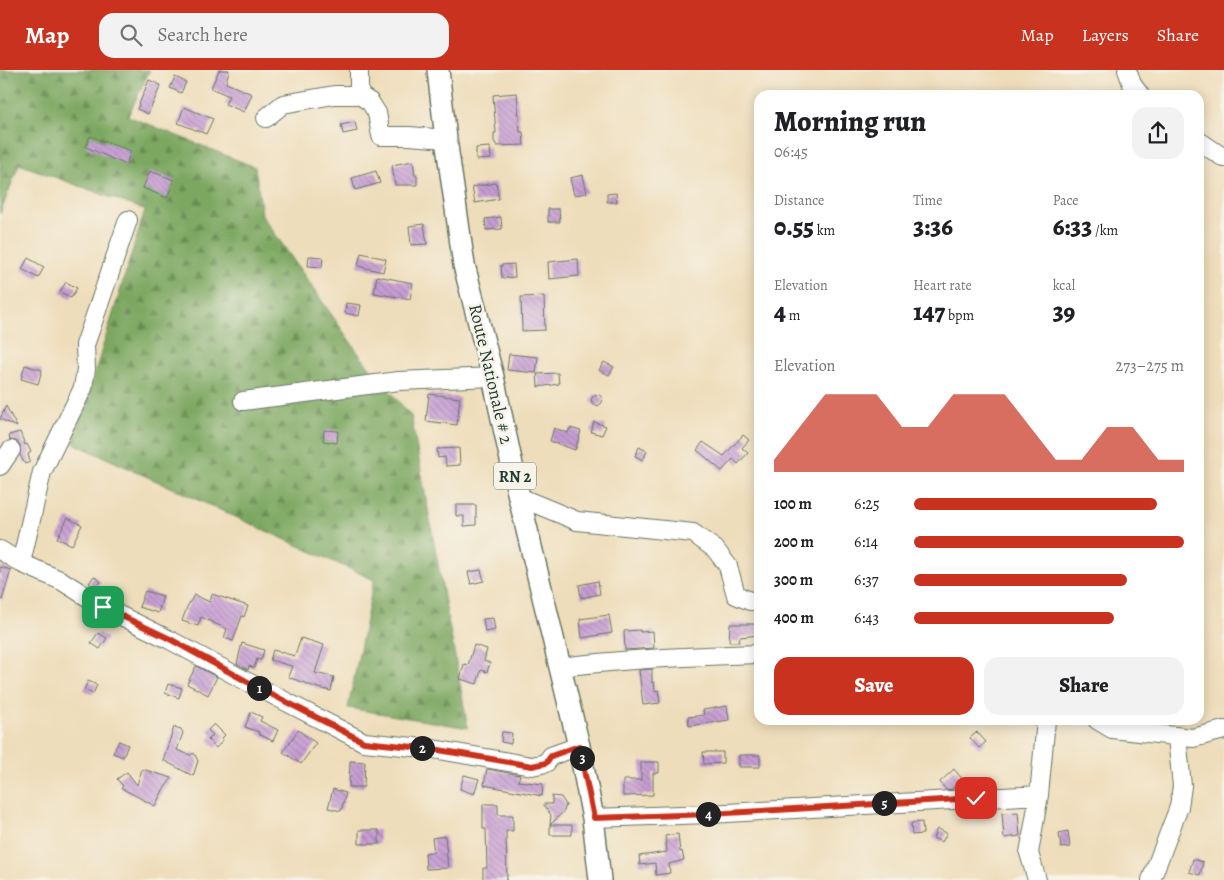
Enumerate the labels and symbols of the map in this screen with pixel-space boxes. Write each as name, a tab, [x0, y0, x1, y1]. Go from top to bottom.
street label: Route Nationale # 2	[463, 302, 519, 447]
road number: RN 2	[494, 462, 536, 490]
pin	[82, 586, 124, 628]
pin: 1	[246, 676, 272, 700]
pin: 2	[410, 736, 434, 760]
pin: 3	[570, 746, 594, 770]
pin	[955, 777, 997, 819]
pin: 5	[872, 790, 896, 816]
pin: 4	[696, 802, 720, 826]

